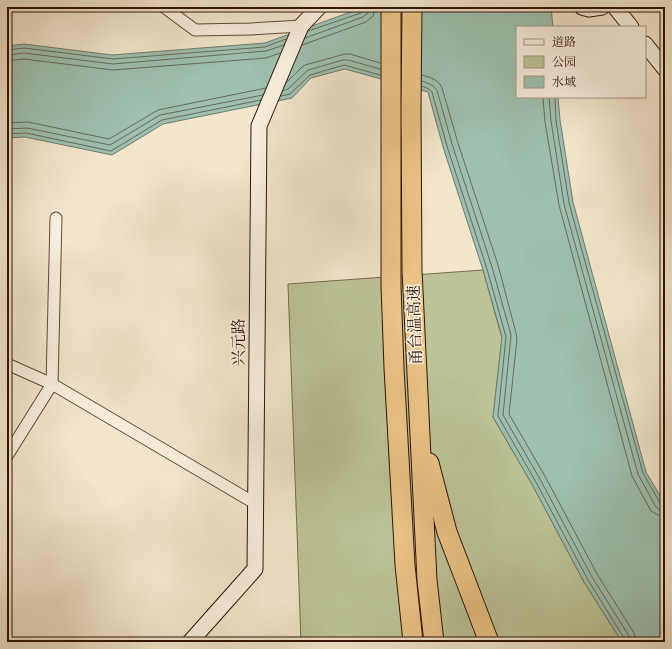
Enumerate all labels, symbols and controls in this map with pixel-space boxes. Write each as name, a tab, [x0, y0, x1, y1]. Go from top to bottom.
legend	[516, 26, 646, 98]
text: 道路	[552, 35, 576, 50]
text: 公园	[552, 55, 576, 70]
text: 水域	[552, 75, 576, 90]
street label: 甬台温高速	[404, 285, 426, 365]
street label: 兴元路	[229, 318, 249, 366]

